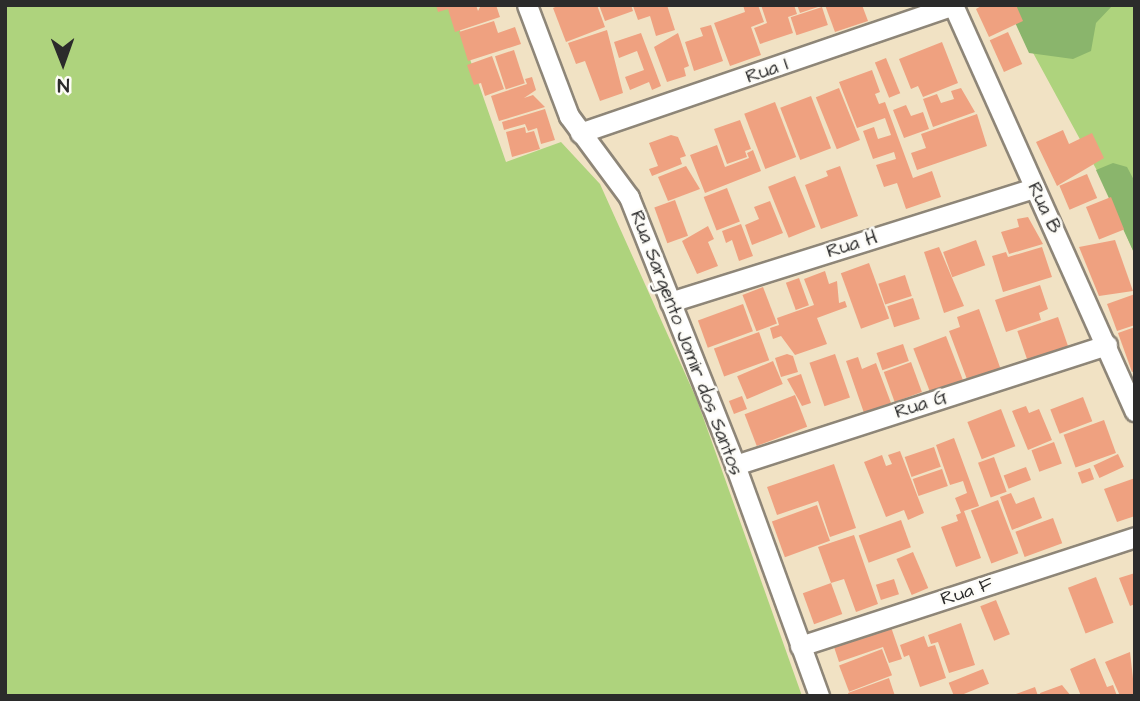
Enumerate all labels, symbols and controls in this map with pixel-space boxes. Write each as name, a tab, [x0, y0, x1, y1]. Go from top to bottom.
north arrow	[28, 28, 98, 98]
street label: Rua I	[743, 53, 791, 89]
text: N	[57, 71, 70, 98]
street label: Rua B	[1022, 179, 1066, 237]
street label: Rua Sargento Jomir dos Santos	[625, 207, 747, 479]
street label: Rua H	[824, 227, 880, 263]
street label: Rua G	[892, 386, 950, 424]
street label: Rua F	[938, 573, 996, 611]

